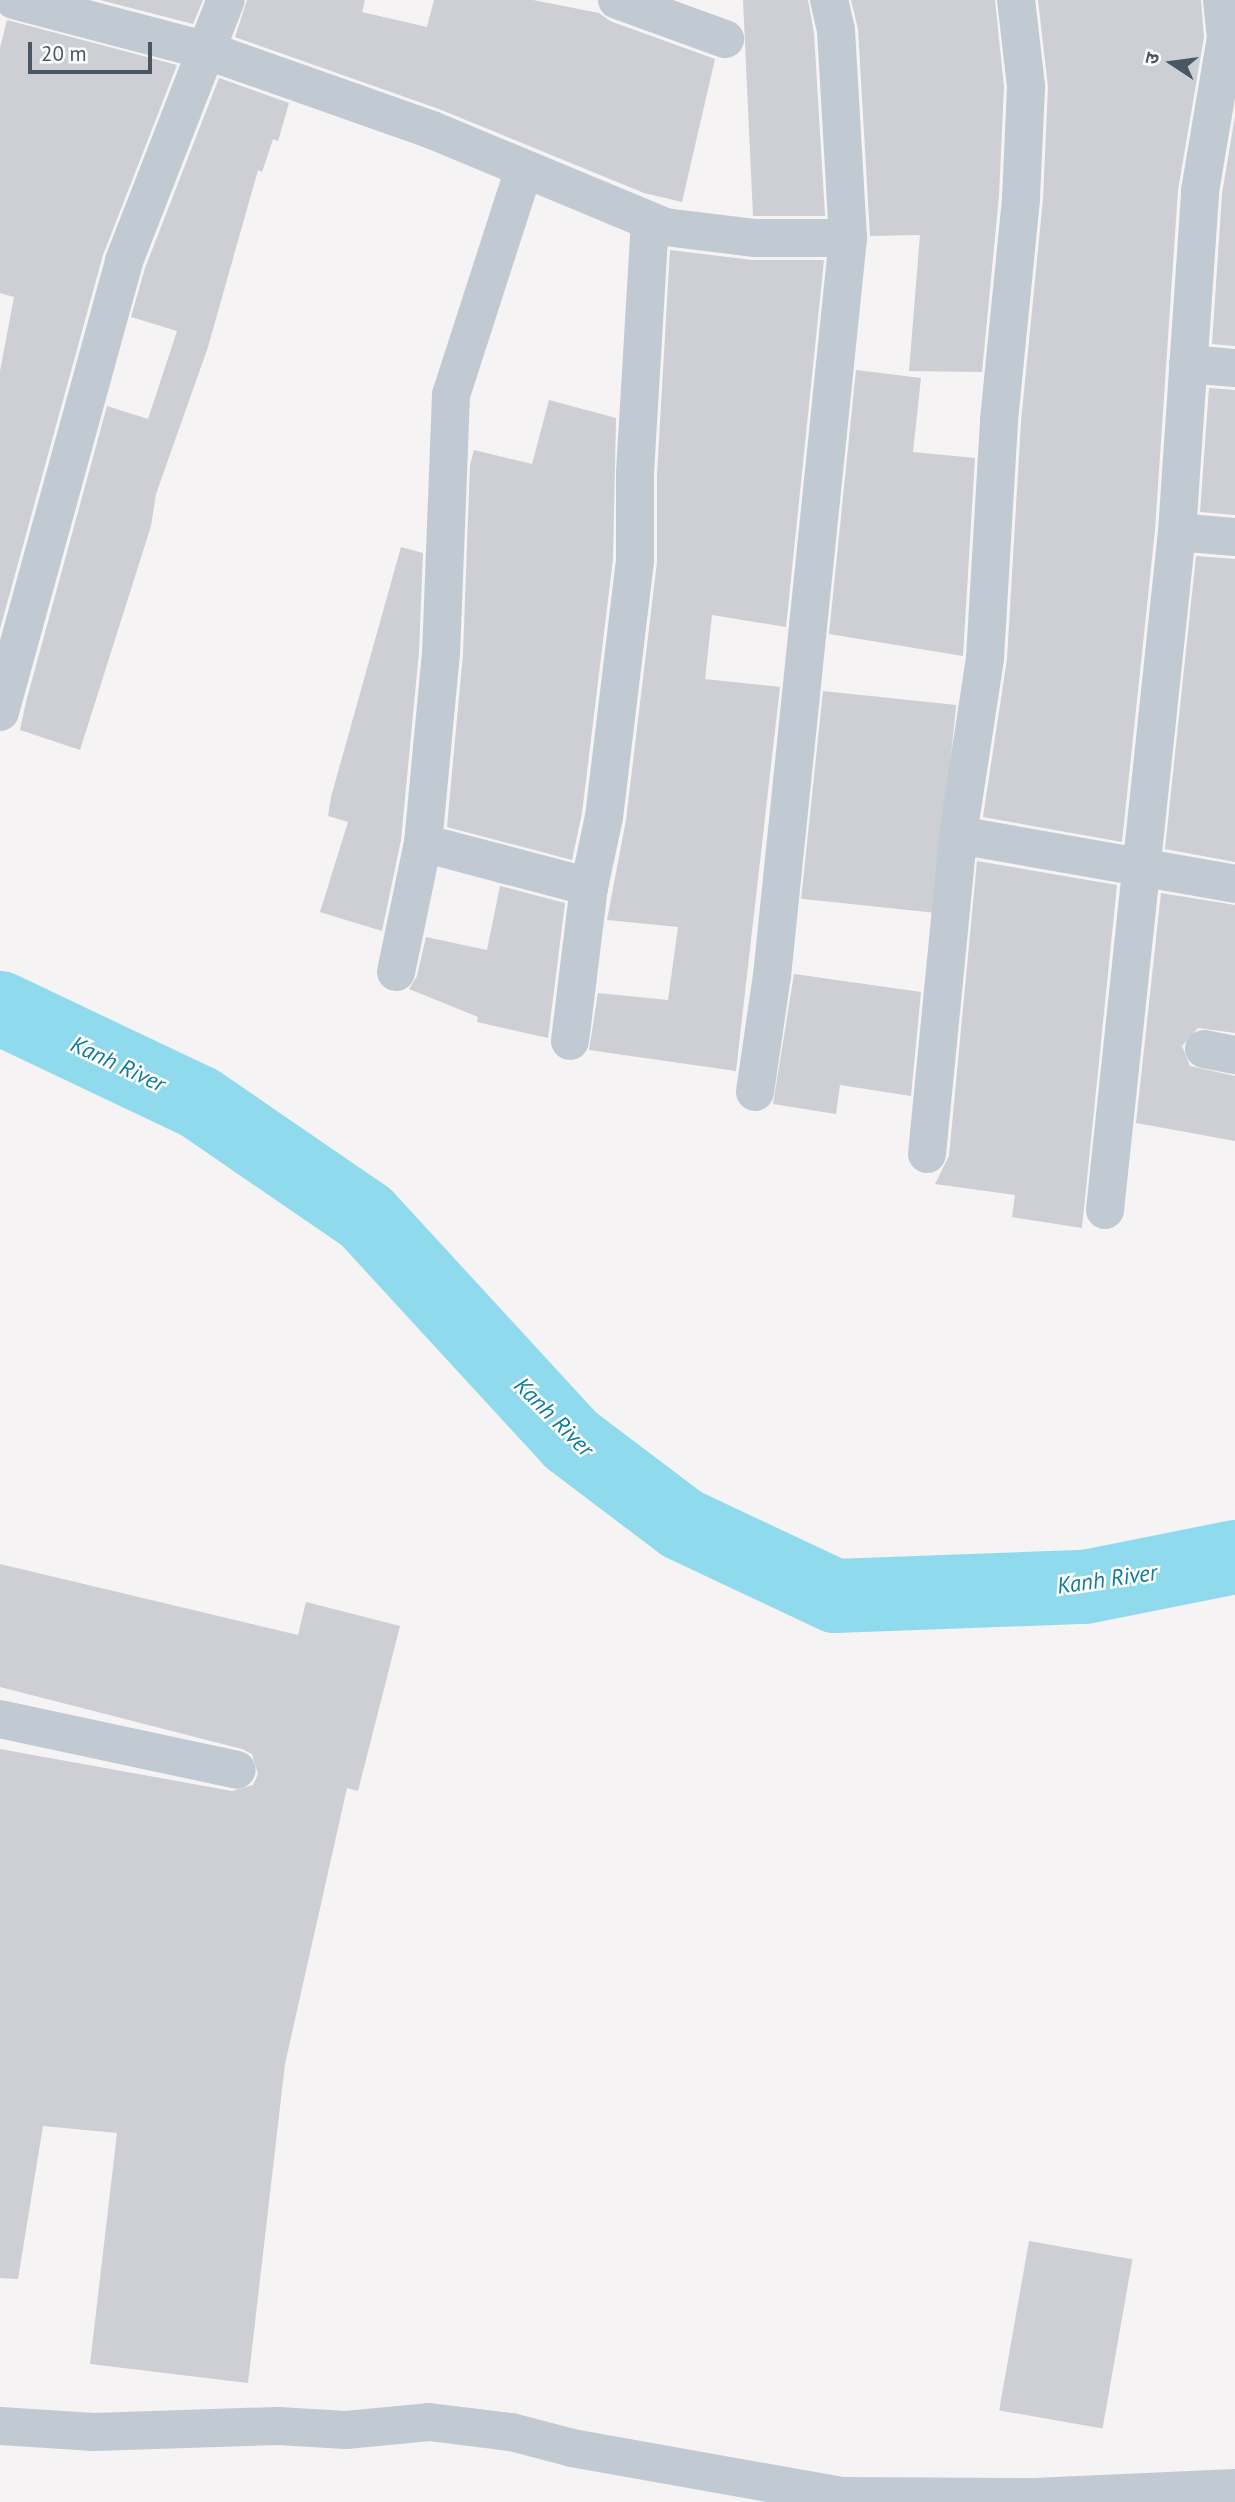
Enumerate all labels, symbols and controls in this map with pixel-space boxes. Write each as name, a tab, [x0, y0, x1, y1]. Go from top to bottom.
scale bar	[32, 28, 156, 72]
north arrow	[1137, 28, 1207, 98]
text: 20 m	[41, 40, 87, 67]
text: उ	[1139, 50, 1164, 66]
water label: Kanh River	[66, 1030, 170, 1098]
water label: Kanh River	[509, 1372, 599, 1462]
water label: Kanh River	[1055, 1558, 1159, 1600]

